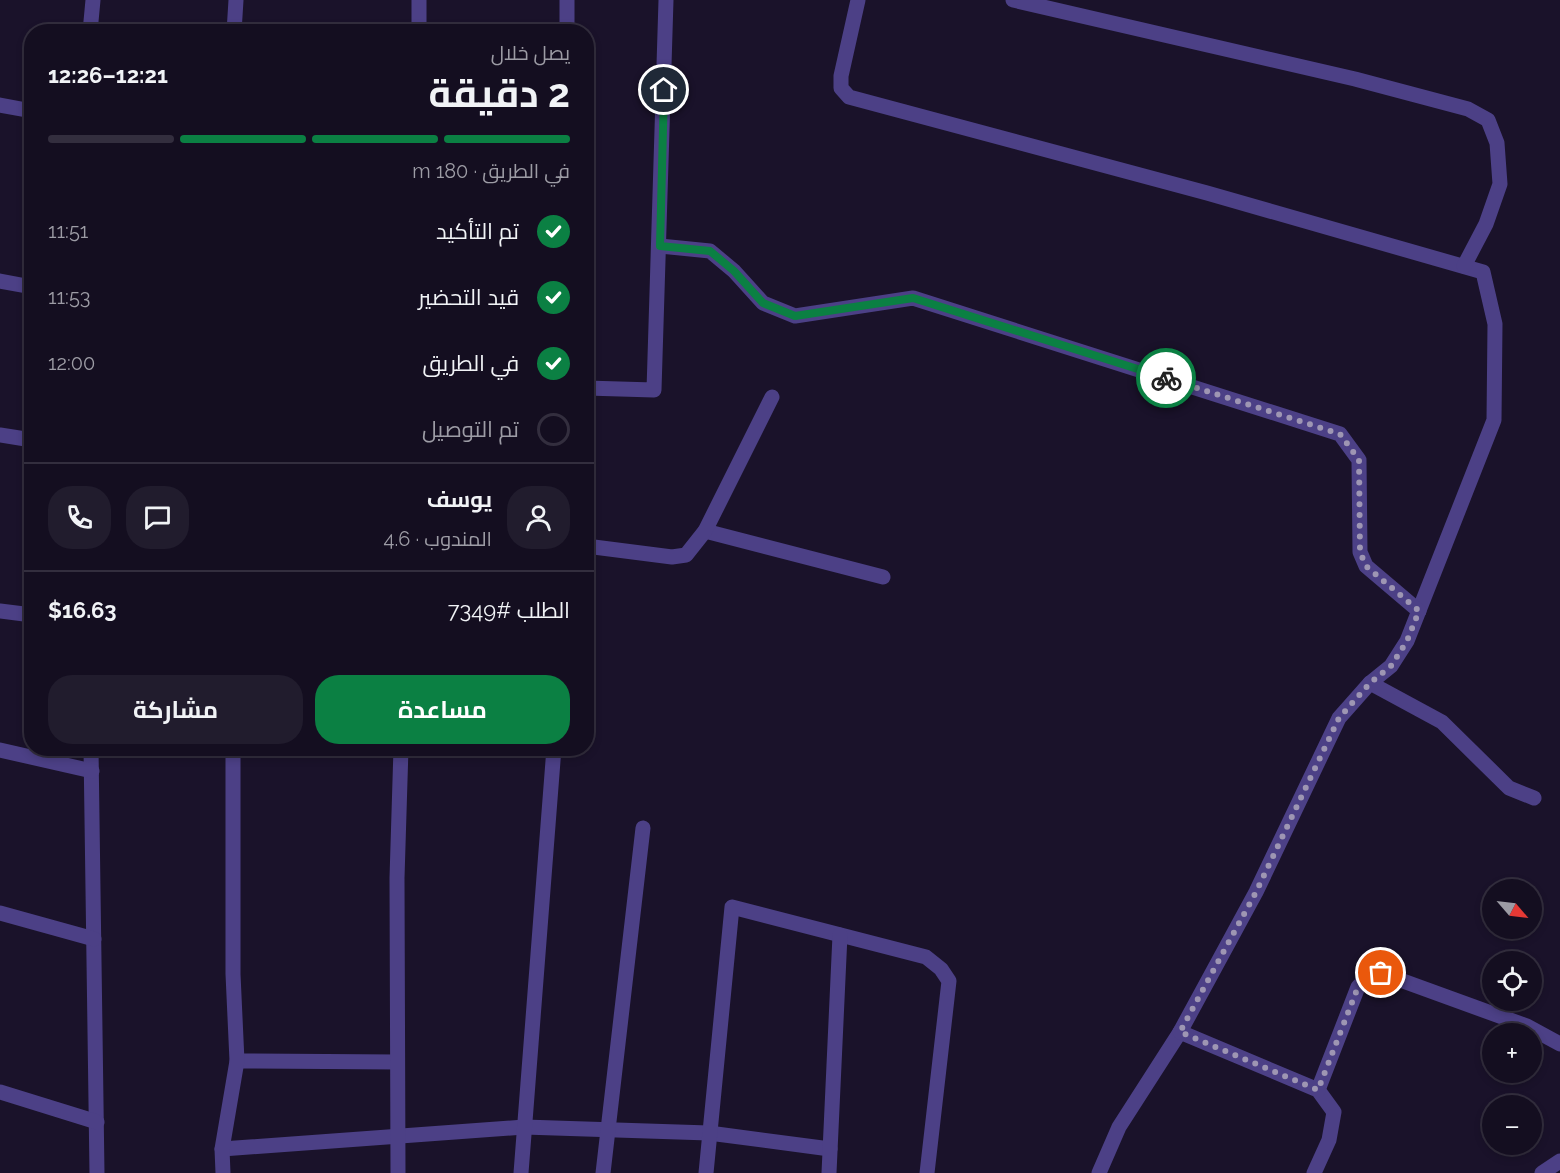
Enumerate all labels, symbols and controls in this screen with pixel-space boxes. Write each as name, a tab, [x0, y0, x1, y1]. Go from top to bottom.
text: يصل خلال	[491, 41, 570, 65]
text: 12:21–12:26	[48, 62, 168, 88]
pin	[638, 64, 689, 115]
text: 2 دقيقة	[428, 70, 570, 116]
icon: home	[647, 73, 680, 106]
text: في الطريق · 180 m	[412, 159, 570, 183]
icon: check	[537, 215, 570, 248]
text: تم التأكيد	[436, 218, 519, 244]
text: 11:51	[48, 219, 88, 243]
icon: check	[537, 281, 570, 314]
text: قيد التحضير	[418, 284, 519, 310]
text: 11:53	[48, 285, 90, 309]
icon: check	[537, 347, 570, 380]
courier	[1136, 348, 1196, 408]
text: في الطريق	[423, 350, 519, 376]
text: 12:00	[48, 351, 95, 375]
icon: bike	[1150, 362, 1183, 395]
text: تم التوصيل	[422, 416, 519, 442]
button: phone	[48, 486, 111, 549]
button: chat	[126, 486, 189, 549]
text: يوسف	[427, 486, 492, 512]
button: person	[507, 486, 570, 549]
text: المندوب · 4.6	[384, 527, 492, 551]
text: $16.63	[48, 597, 117, 623]
text: الطلب #7349	[448, 597, 570, 623]
button: مشاركة	[48, 675, 303, 744]
button: مساعدة	[315, 675, 570, 744]
north arrow	[1482, 879, 1542, 939]
map controls	[1482, 879, 1542, 1155]
pin	[1355, 947, 1406, 998]
button: locate	[1482, 951, 1542, 1011]
icon: bag	[1364, 956, 1397, 989]
button: +	[1482, 1023, 1542, 1083]
button: −	[1482, 1095, 1542, 1155]

